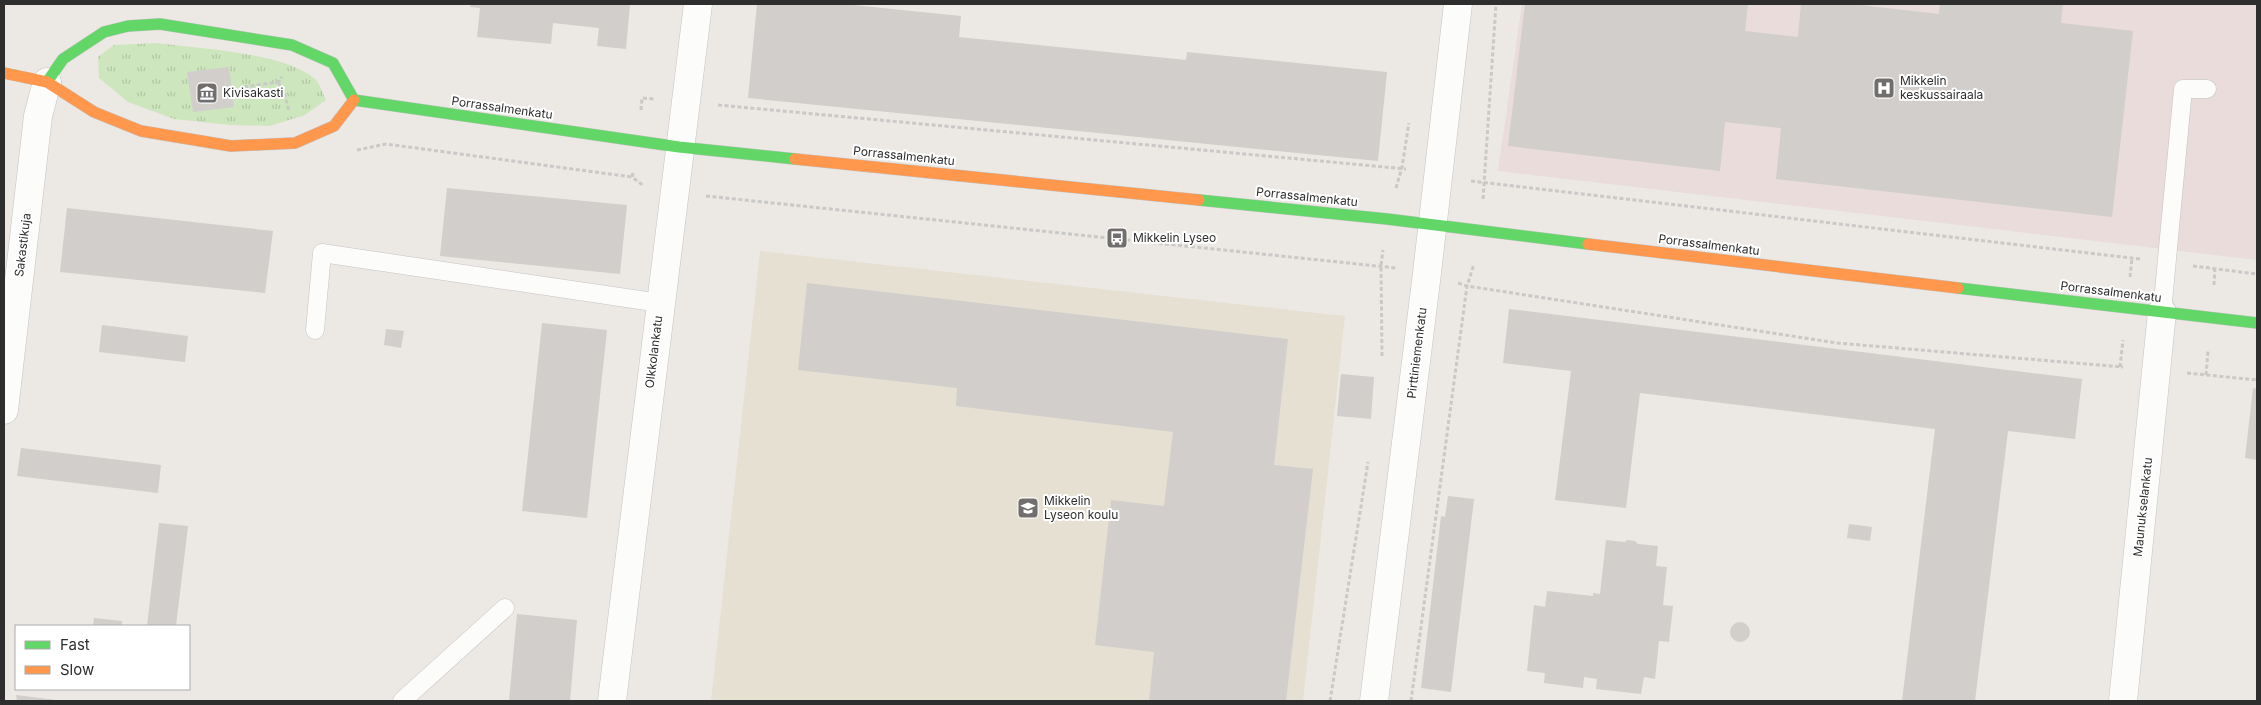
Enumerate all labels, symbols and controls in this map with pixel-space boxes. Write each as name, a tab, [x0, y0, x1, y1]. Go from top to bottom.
place label: Mikkelin keskussairaala	[1900, 73, 1983, 102]
hospital icon: Mikkelin keskussairaala	[1872, 76, 1896, 100]
museum icon: Kivisakasti	[195, 81, 219, 105]
place label: Kivisakasti	[223, 85, 283, 100]
street label: Porrassalmenkatu	[451, 93, 554, 122]
street label: Porrassalmenkatu	[853, 143, 956, 168]
street label: Porrassalmenkatu	[1256, 184, 1359, 209]
street label: Sakastikuja	[11, 212, 34, 278]
bus stop icon: Mikkelin Lyseo	[1105, 226, 1129, 250]
place label: Mikkelin Lyseo	[1133, 230, 1216, 245]
street label: Porrassalmenkatu	[1658, 231, 1761, 258]
street label: Porrassalmenkatu	[2060, 278, 2163, 305]
street label: Pirttiniemenkatu	[1403, 307, 1430, 399]
street label: Olkkolankatu	[642, 315, 665, 389]
street label: Maunukselankatu	[2130, 457, 2155, 557]
place label: Mikkelin Lyseon koulu	[1044, 493, 1118, 522]
school or university icon: Mikkelin Lyseon koulu	[1016, 496, 1040, 520]
legend	[15, 625, 190, 690]
text: Fast	[60, 635, 90, 654]
text: Slow	[60, 660, 94, 679]

